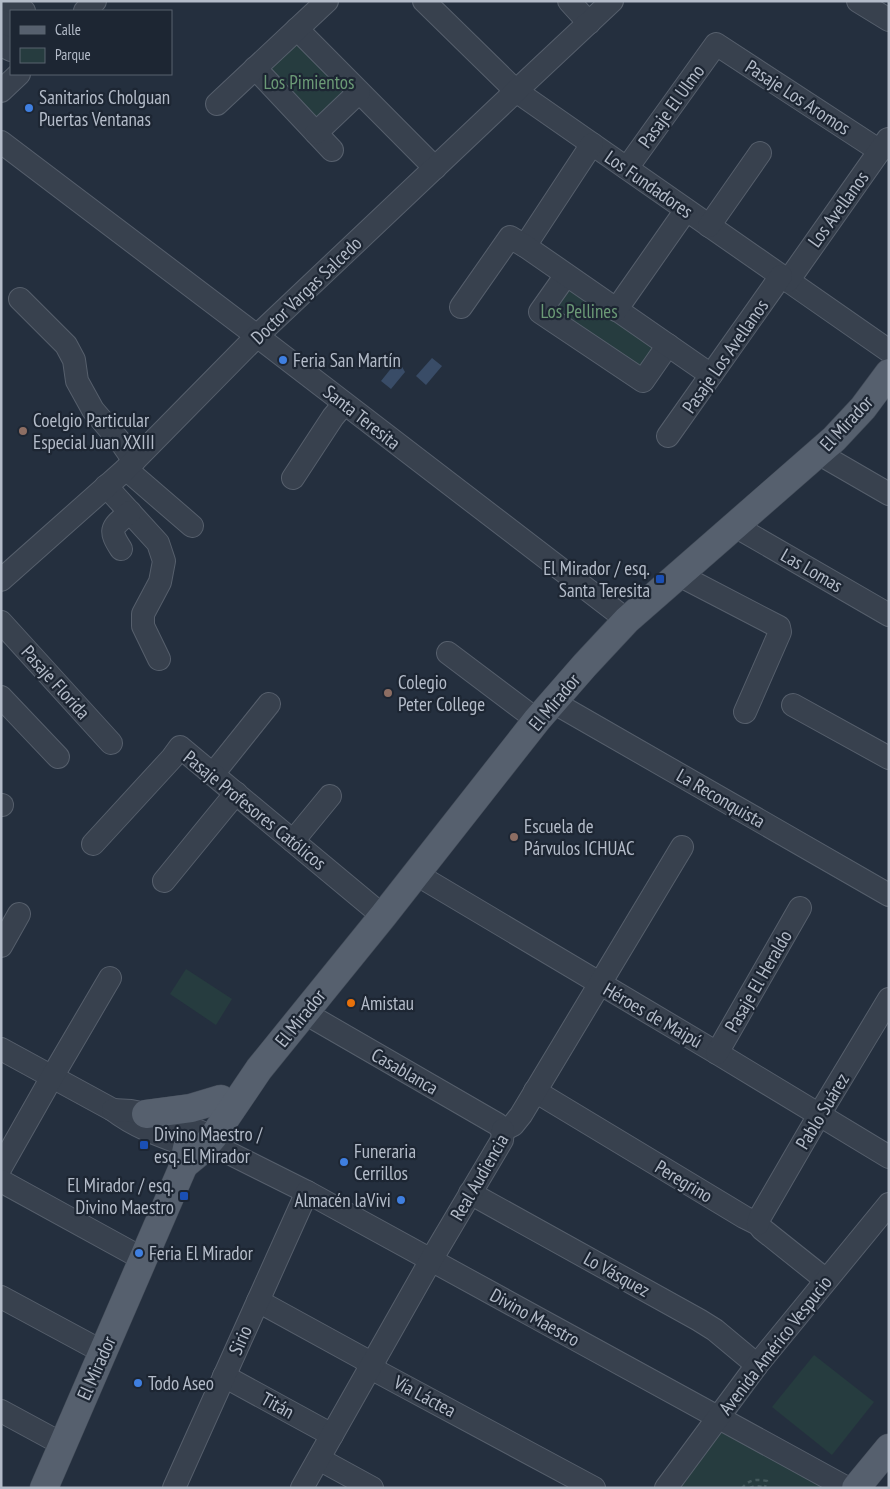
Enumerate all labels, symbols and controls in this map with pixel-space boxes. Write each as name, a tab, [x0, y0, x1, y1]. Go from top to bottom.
legend	[10, 10, 172, 75]
text: Calle	[55, 20, 81, 39]
text: Parque	[55, 45, 91, 64]
street label: Pasaje Los Aromos	[741, 54, 855, 140]
street label: Pasaje El Ulmo	[633, 60, 709, 152]
park label: Los Pimientos	[264, 70, 354, 94]
place label: Sanitarios Cholguan Puertas Ventanas	[39, 85, 170, 131]
marker: Sanitarios Cholguan Puertas Ventanas	[23, 102, 35, 114]
street label: Los Fundadores	[600, 145, 698, 223]
street label: Los Avellanos	[802, 166, 874, 252]
street label: Doctor Vargas Salcedo	[246, 231, 366, 349]
street label: Pasaje Los Avellanos	[677, 294, 773, 418]
park label: Los Pellines	[540, 299, 618, 323]
place label: Feria San Martín	[293, 348, 401, 372]
marker: Feria San Martín	[277, 354, 289, 366]
street label: Santa Teresita	[319, 379, 405, 455]
street label: El Mirador	[814, 390, 878, 456]
place label: Coelgio Particular Especial Juan XXIII	[33, 408, 155, 454]
marker: Coelgio Particular Especial Juan XXIII	[17, 425, 29, 437]
street label: Las Lomas	[777, 543, 847, 597]
place label: El Mirador / esq. Santa Teresita	[543, 556, 650, 602]
marker: El Mirador / esq. Santa Teresita	[654, 573, 666, 585]
street label: Pasaje Florida	[17, 640, 95, 724]
street label: El Mirador	[523, 668, 585, 735]
place label: Colegio Peter College	[398, 670, 485, 716]
marker: Colegio Peter College	[382, 687, 394, 699]
street label: Pasaje Profesores Católicos	[179, 745, 331, 875]
street label: La Reconquista	[673, 763, 769, 833]
place label: Escuela de Párvulos ICHUAC	[524, 814, 635, 860]
marker: Escuela de Párvulos ICHUAC	[508, 831, 520, 843]
street label: Pasaje El Heraldo	[719, 926, 797, 1036]
street label: Héroes de Maipú	[599, 977, 707, 1053]
street label: El Mirador	[270, 984, 331, 1052]
place label: Amistau	[361, 991, 414, 1015]
marker: Amistau	[345, 997, 357, 1009]
street label: Casablanca	[367, 1042, 443, 1100]
street label: Pablo Suárez	[790, 1069, 854, 1153]
place label: Divino Maestro / esq. El Mirador	[154, 1122, 264, 1168]
street label: Real Audiencia	[445, 1129, 513, 1225]
marker: Divino Maestro / esq. El Mirador	[138, 1139, 150, 1151]
place label: Funeraria Cerrillos	[354, 1139, 416, 1185]
street label: Peregrino	[651, 1155, 717, 1207]
marker: Funeraria Cerrillos	[338, 1156, 350, 1168]
place label: El Mirador / esq. Divino Maestro	[67, 1173, 174, 1219]
place label: Almacén laVivi	[295, 1188, 391, 1212]
marker: El Mirador / esq. Divino Maestro	[178, 1190, 190, 1202]
marker: Almacén laVivi	[395, 1194, 407, 1206]
place label: Feria El Mirador	[149, 1241, 254, 1265]
street label: Lo Vásquez	[580, 1246, 654, 1302]
marker: Feria El Mirador	[133, 1247, 145, 1259]
street label: Avenida Américo Vespucio	[713, 1271, 837, 1419]
street label: Divino Maestro	[486, 1283, 584, 1351]
street label: Sirio	[223, 1322, 257, 1358]
street label: El Mirador	[71, 1332, 121, 1404]
street label: Vía Láctea	[389, 1369, 460, 1422]
place label: Todo Aseo	[148, 1371, 214, 1395]
marker: Todo Aseo	[132, 1377, 144, 1389]
street label: Titán	[257, 1386, 299, 1424]

